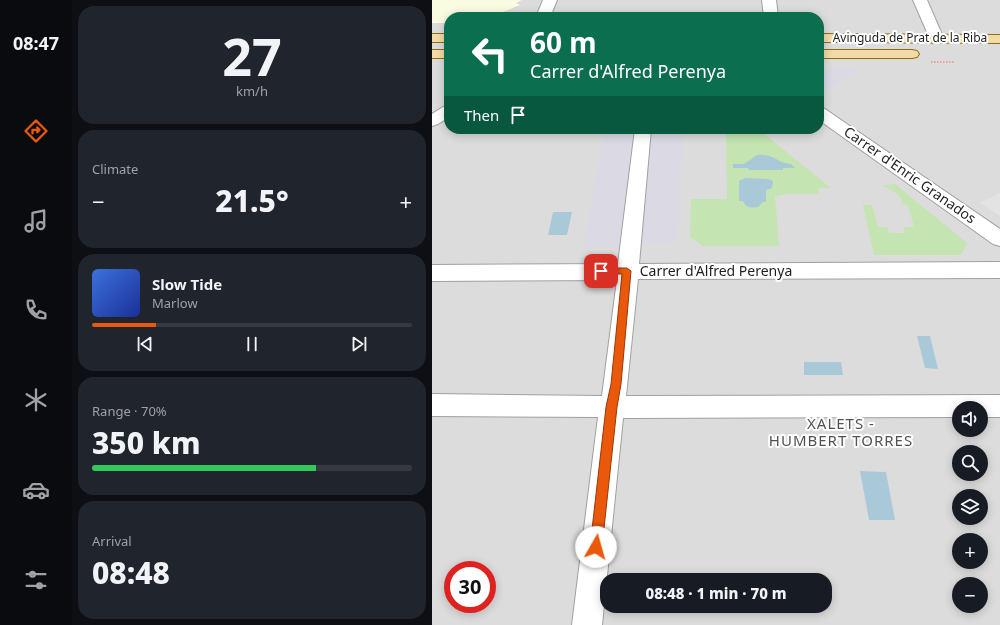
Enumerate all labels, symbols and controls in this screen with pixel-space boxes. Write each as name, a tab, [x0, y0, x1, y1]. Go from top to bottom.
text: 27	[222, 20, 282, 91]
text: 60 m	[530, 23, 597, 61]
icon: left	[464, 28, 516, 80]
street label: Avinguda de Prat de la Riba	[833, 29, 987, 46]
text: 08:47	[13, 31, 59, 55]
text: Carrer d'Alfred Perenya	[530, 59, 726, 83]
text: km/h	[236, 82, 268, 100]
icon: arrive	[507, 104, 529, 126]
text: Then	[464, 105, 499, 125]
icon: directions	[22, 117, 50, 145]
street label: Carrer d'Enric Granados	[840, 122, 980, 228]
text: Climate	[92, 160, 138, 178]
text: 21.5°	[215, 180, 289, 221]
text: −	[92, 186, 105, 216]
text: +	[399, 186, 412, 216]
icon: music	[22, 207, 50, 235]
pin	[584, 254, 618, 288]
icon: arrive	[590, 260, 612, 282]
street label: Carrer d'Alfred Perenya	[640, 261, 792, 280]
text: Slow Tide	[152, 274, 222, 294]
text: Marlow	[152, 294, 198, 312]
icon: phone	[22, 296, 50, 324]
icon: previous	[134, 333, 156, 355]
icon: pause	[241, 333, 263, 355]
icon: next	[348, 333, 370, 355]
icon: climate	[22, 386, 50, 414]
map controls	[952, 401, 988, 613]
button: sound	[952, 401, 988, 437]
text: Range · 70%	[92, 402, 167, 420]
district label: XALETS - HUMBERT TORRES	[769, 413, 913, 450]
text: 350 km	[92, 422, 201, 463]
button: search	[952, 445, 988, 481]
icon: car	[22, 476, 50, 504]
button: layers	[952, 489, 988, 525]
position arrow	[575, 526, 617, 568]
text: Arrival	[92, 532, 132, 550]
button: +	[952, 533, 988, 569]
text: 08:48	[92, 552, 170, 593]
speed limit sign: 30	[444, 561, 496, 613]
icon: filters	[22, 566, 50, 594]
button: −	[952, 577, 988, 613]
text: 08:48 · 1 min · 70 m	[645, 583, 787, 603]

